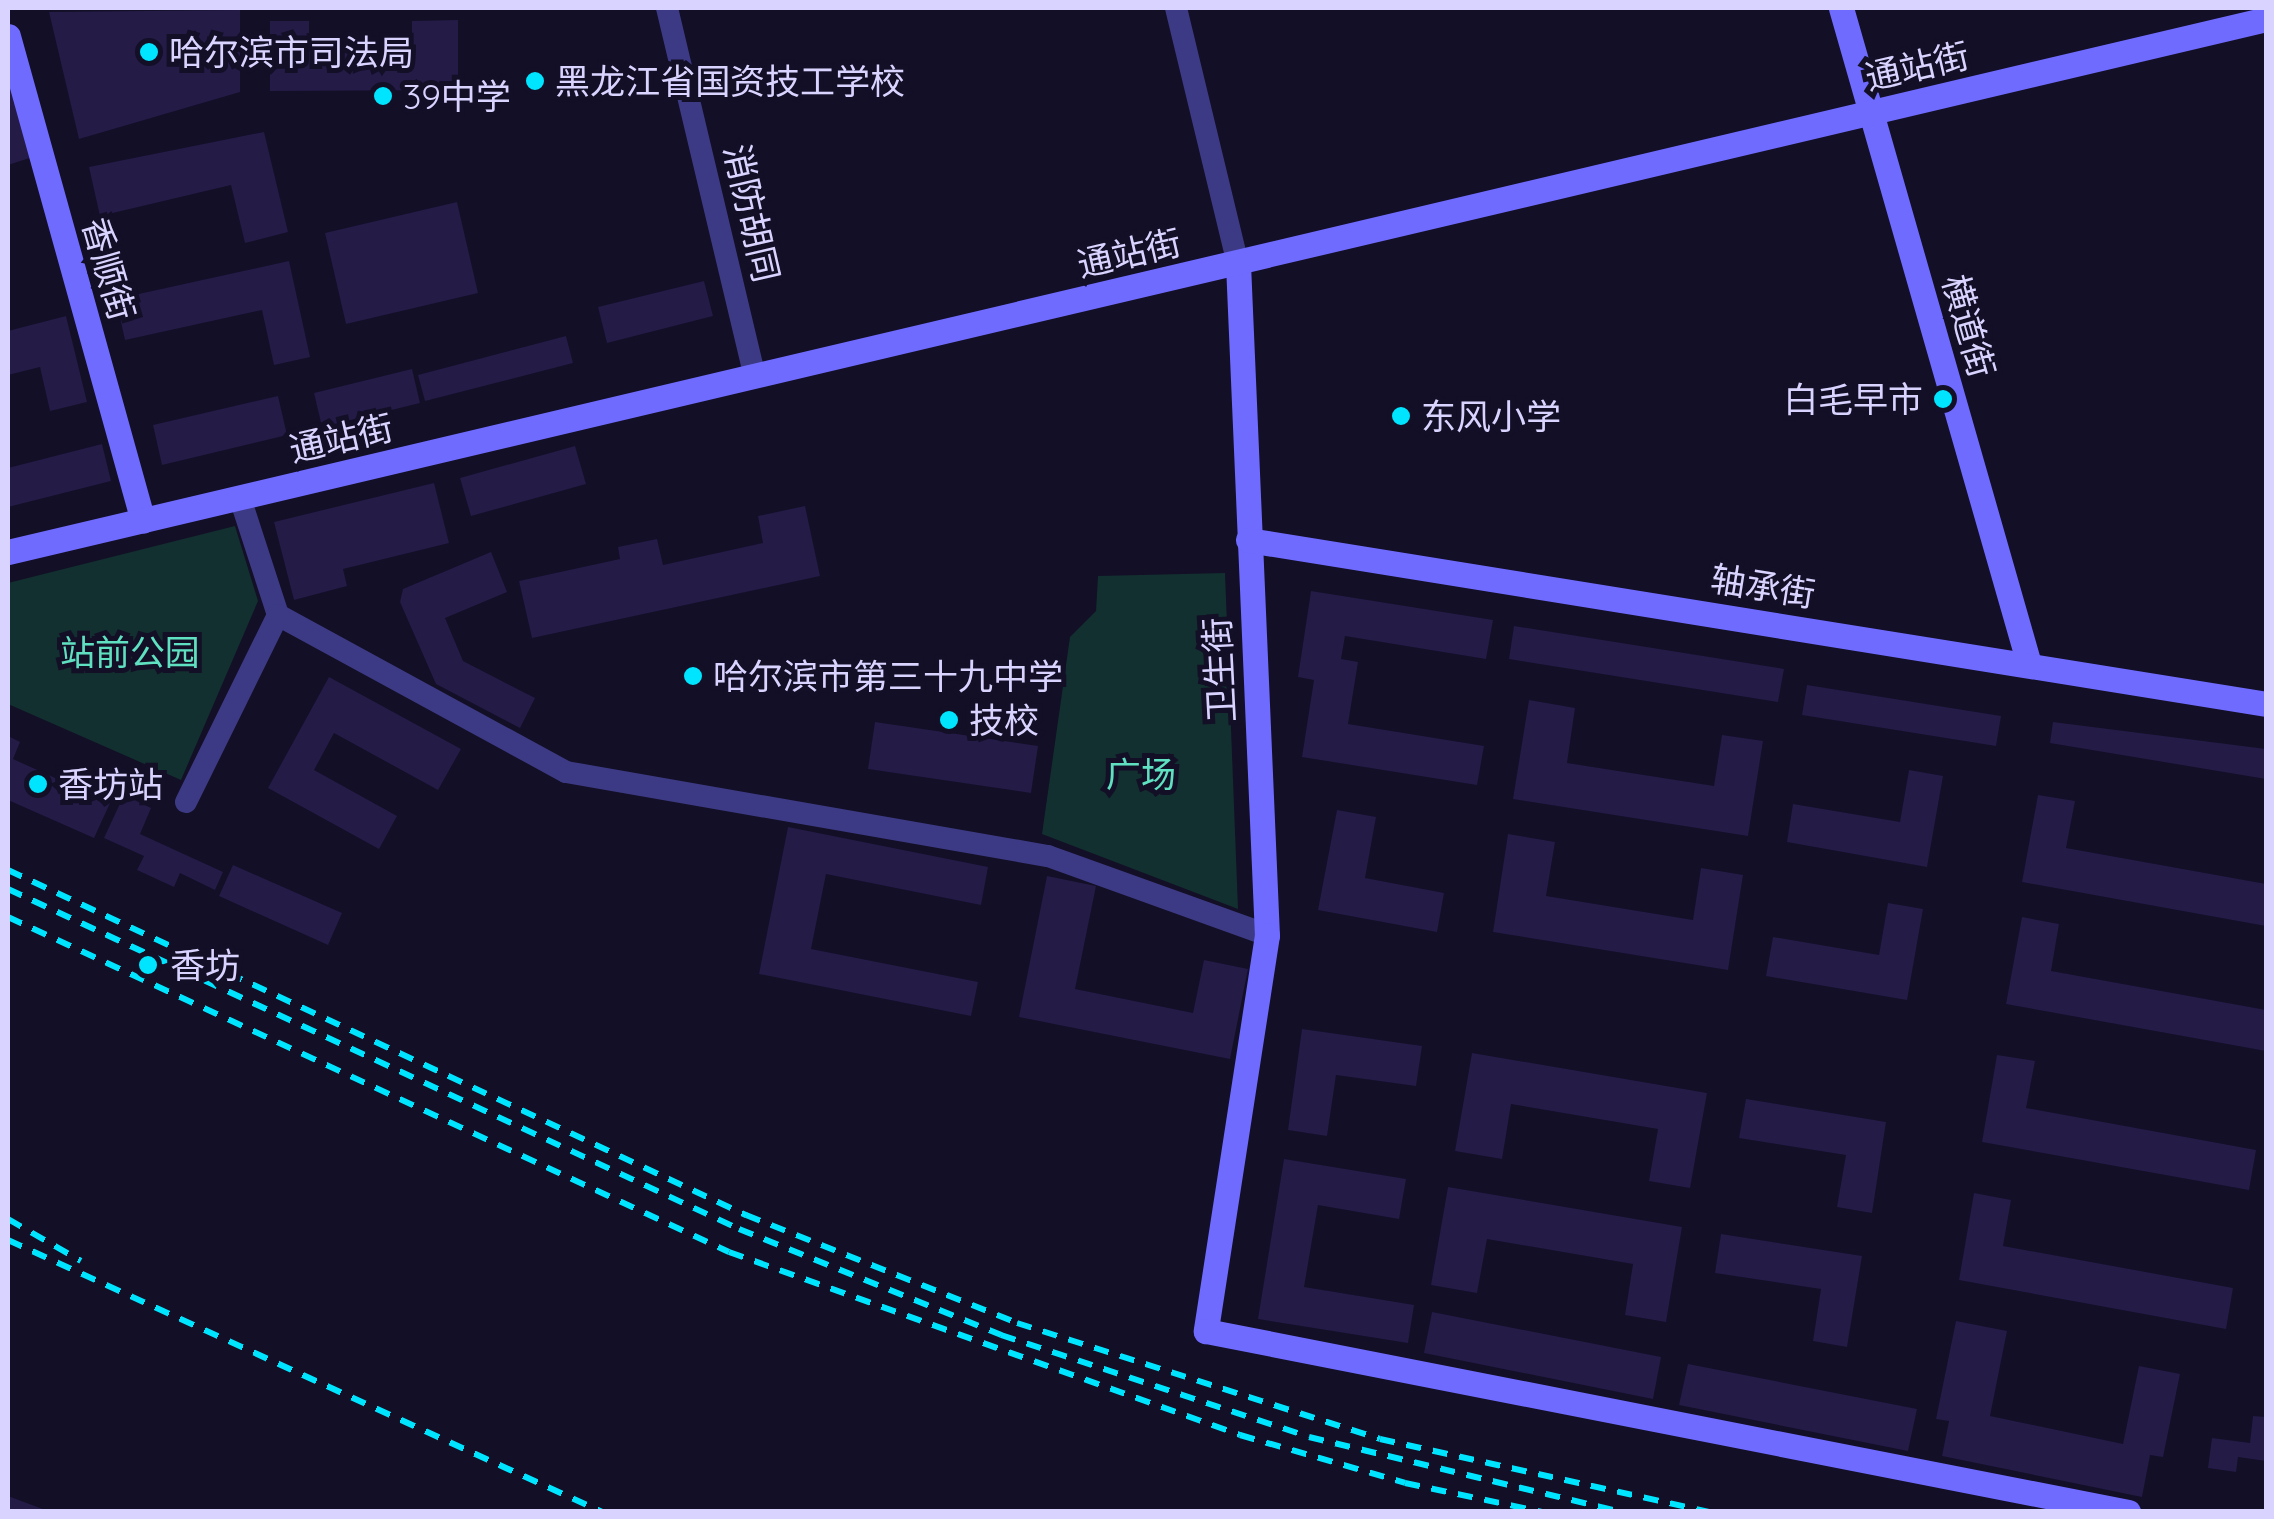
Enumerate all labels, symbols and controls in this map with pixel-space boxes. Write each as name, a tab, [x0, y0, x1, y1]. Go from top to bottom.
place label: 哈尔滨市司法局	[169, 31, 414, 73]
street label: 通站街	[1861, 34, 1973, 98]
marker: 哈尔滨市司法局	[138, 41, 160, 63]
place label: 黑龙江省国资技工学校	[555, 60, 905, 102]
marker: 黑龙江省国资技工学校	[524, 70, 546, 92]
place label: 39中学	[403, 75, 511, 117]
marker: 39中学	[372, 85, 394, 107]
street label: 消防胡同	[716, 140, 788, 286]
street label: 香顺街	[74, 213, 144, 325]
street label: 通站街	[1073, 221, 1185, 285]
street label: 横道街	[1934, 270, 2004, 382]
place label: 白毛早市	[1783, 378, 1923, 420]
marker: 白毛早市	[1932, 388, 1954, 410]
place label: 东风小学	[1421, 395, 1561, 437]
marker: 东风小学	[1390, 405, 1412, 427]
street label: 通站街	[285, 406, 397, 470]
street label: 轴承街	[1708, 557, 1818, 615]
street label: 卫生街	[1195, 616, 1243, 724]
park label: 站前公园	[60, 631, 200, 673]
place label: 哈尔滨市第三十九中学	[713, 655, 1063, 697]
marker: 哈尔滨市第三十九中学	[682, 665, 704, 687]
place label: 技校	[969, 699, 1039, 741]
marker: 技校	[938, 709, 960, 731]
park label: 广场	[1106, 753, 1176, 795]
place label: 香坊站	[58, 763, 163, 805]
marker: 香坊站	[27, 773, 49, 795]
place label: 香坊	[170, 944, 240, 986]
marker: 香坊	[135, 952, 161, 978]

